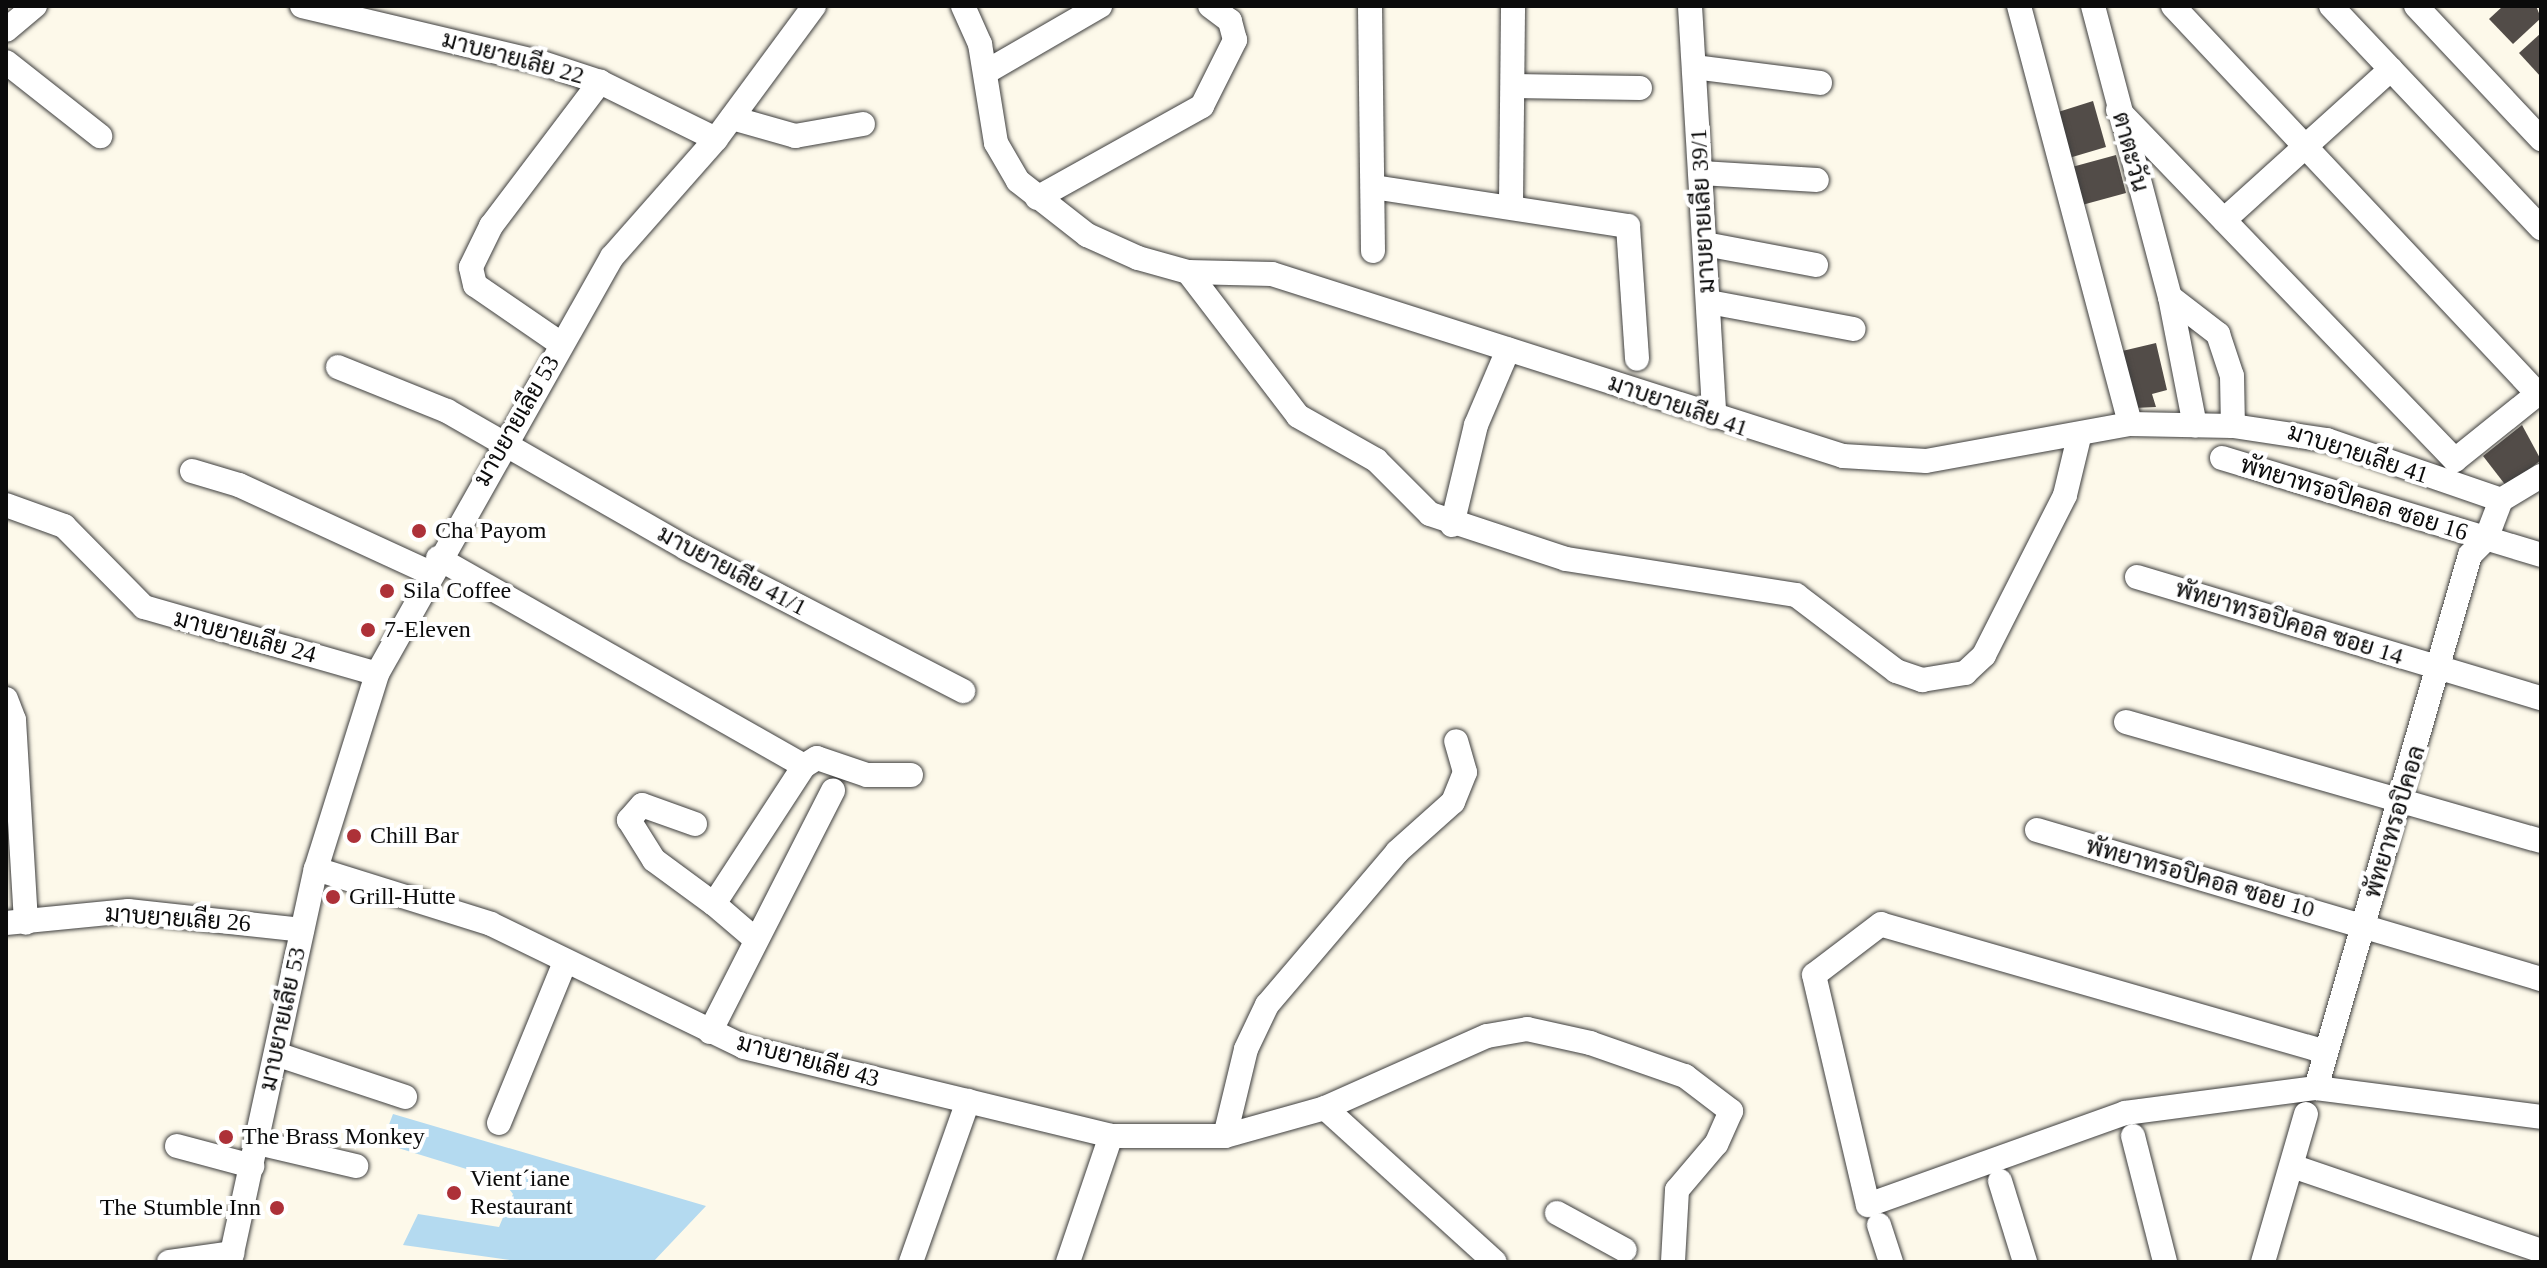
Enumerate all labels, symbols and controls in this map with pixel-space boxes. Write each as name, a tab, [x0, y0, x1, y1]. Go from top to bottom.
street label: มาบยายเลีย 22	[439, 25, 587, 91]
street label: ตาตะวัน	[2106, 109, 2154, 195]
street label: มาบยายเลีย 39/1	[1684, 128, 1722, 294]
street label: มาบยายเลีย 53	[468, 351, 566, 491]
street label: มาบยายเลีย 41	[1604, 369, 1752, 443]
street label: มาบยายเลีย 41	[2284, 418, 2432, 490]
street label: พัทยาทรอปิคอล ซอย 16	[2237, 451, 2471, 547]
place label: Cha Payom	[435, 517, 546, 545]
street label: มาบยายเลีย 41/1	[653, 520, 811, 622]
marker: Cha Payom	[410, 522, 428, 540]
street label: พัทยาทรอปิคอล ซอย 14	[2172, 575, 2406, 671]
place label: Sila Coffee	[403, 577, 511, 605]
marker: Sila Coffee	[378, 582, 396, 600]
street label: มาบยายเลีย 24	[171, 604, 319, 670]
place label: 7-Eleven	[384, 616, 471, 644]
marker: 7-Eleven	[359, 621, 377, 639]
street label: พัทยาทรอปิคอล	[2358, 742, 2432, 902]
place label: Chill Bar	[370, 822, 459, 850]
marker: Chill Bar	[345, 827, 363, 845]
street label: พัทยาทรอปิคอล ซอย 10	[2082, 832, 2318, 924]
place label: Grill-Hutte	[349, 883, 456, 911]
marker: Grill-Hutte	[324, 888, 342, 906]
street label: มาบยายเลีย 26	[104, 900, 252, 938]
street label: มาบยายเลีย 53	[254, 945, 312, 1093]
street label: มาบยายเลีย 43	[734, 1028, 882, 1094]
place label: The Brass Monkey	[242, 1123, 425, 1151]
marker: The Brass Monkey	[217, 1128, 235, 1146]
place label: Vient´iane Restaurant	[470, 1165, 573, 1221]
marker: Vient´iane Restaurant	[445, 1184, 463, 1202]
place label: The Stumble Inn	[100, 1194, 261, 1222]
marker: The Stumble Inn	[268, 1199, 286, 1217]

